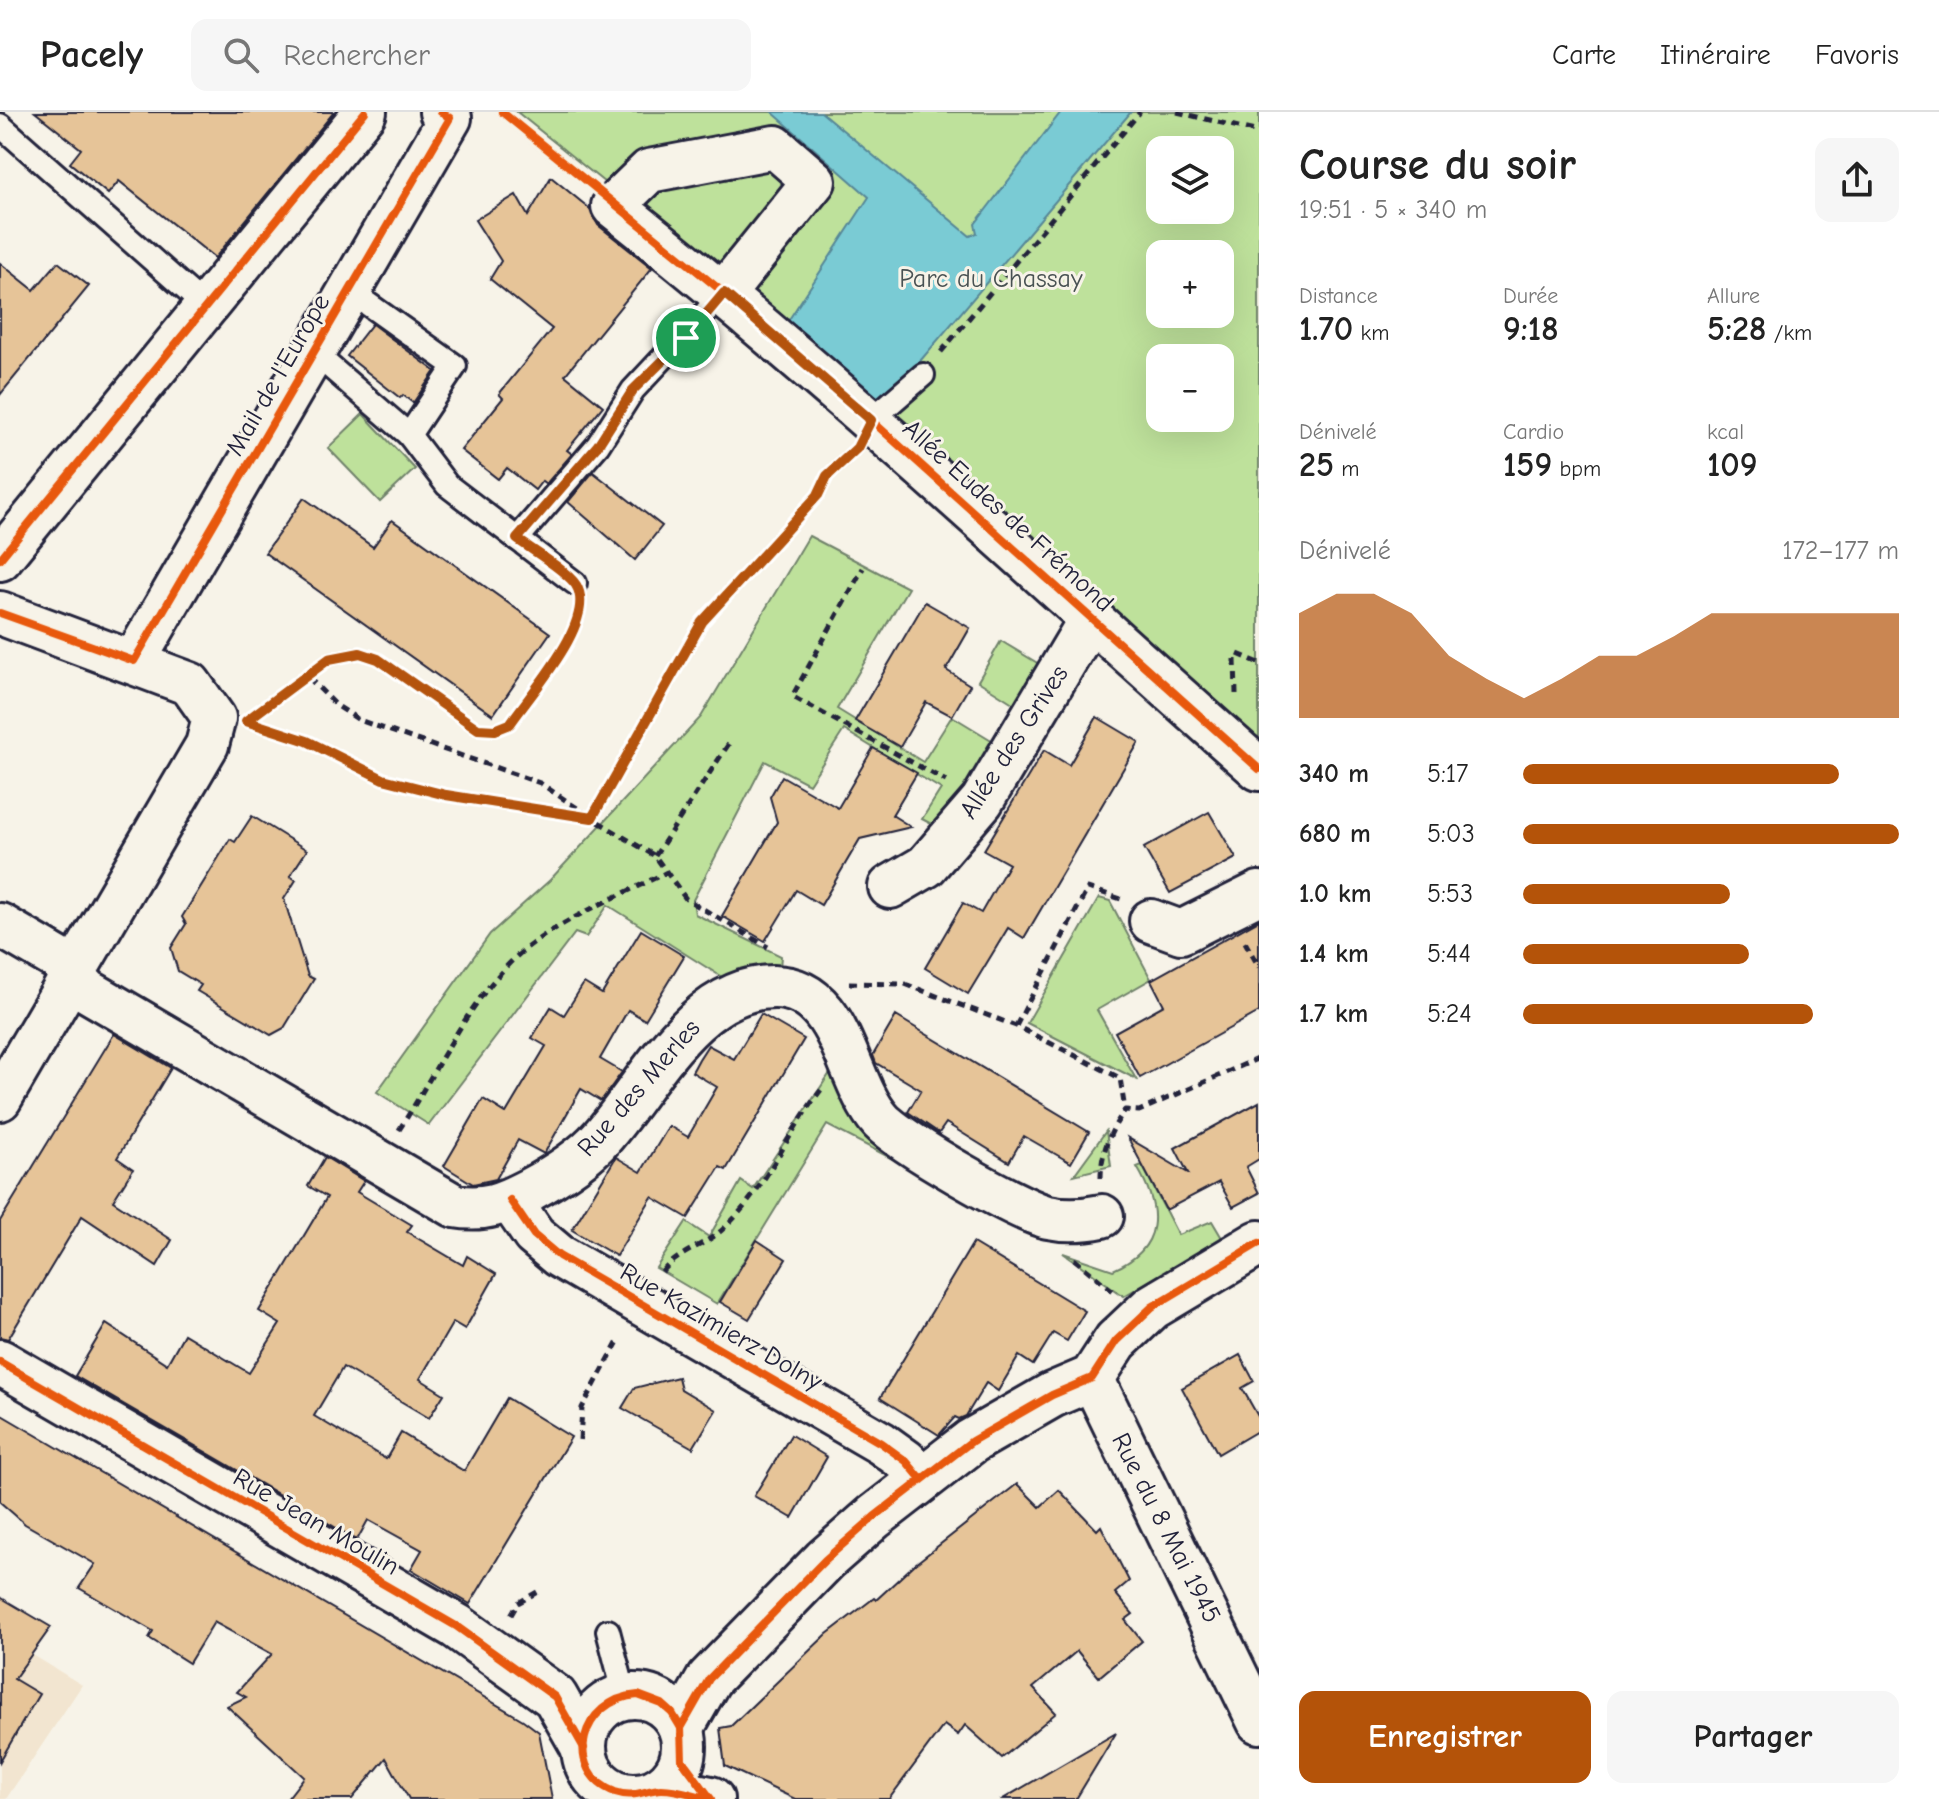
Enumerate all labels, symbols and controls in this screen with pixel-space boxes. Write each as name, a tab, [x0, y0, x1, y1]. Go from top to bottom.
search box	[191, 19, 751, 91]
text: Pacely	[40, 33, 143, 77]
icon: search	[219, 33, 263, 77]
text: Rechercher	[283, 38, 430, 73]
text: Carte	[1552, 39, 1616, 71]
text: Itinéraire	[1660, 39, 1771, 71]
text: Favoris	[1815, 39, 1899, 71]
map controls	[1146, 136, 1234, 432]
button: layers	[1146, 136, 1234, 224]
button: share	[1815, 138, 1899, 222]
text: Course du soir	[1299, 139, 1576, 190]
text: 19:51 · 5 × 340 m	[1299, 195, 1487, 225]
button: +	[1146, 240, 1234, 328]
park label: Parc du Chassay	[899, 264, 1083, 294]
text: Distance	[1299, 283, 1378, 309]
text: Durée	[1503, 283, 1558, 309]
text: Allure	[1707, 283, 1760, 309]
street label: Mail de l'Europe	[220, 289, 336, 461]
pin	[652, 304, 720, 372]
text: 1.70	[1299, 309, 1353, 349]
text: 9:18	[1503, 309, 1559, 349]
text: 5:28	[1707, 309, 1766, 349]
icon: arrive	[664, 316, 708, 360]
text: km	[1353, 320, 1389, 346]
text: /km	[1766, 320, 1812, 346]
button: −	[1146, 344, 1234, 432]
street label: Allée Eudes de Frémond	[897, 414, 1119, 618]
text: Dénivelé	[1299, 419, 1377, 445]
text: Cardio	[1503, 419, 1564, 445]
text: kcal	[1707, 419, 1744, 445]
text: 25	[1299, 445, 1334, 485]
text: 159	[1503, 445, 1552, 485]
text: 109	[1707, 445, 1758, 485]
text: m	[1334, 456, 1360, 482]
text: bpm	[1552, 456, 1601, 482]
text: Dénivelé	[1299, 536, 1391, 566]
text: 172–177 m	[1782, 536, 1899, 566]
street label: Allée des Grives	[953, 660, 1075, 824]
text: 340 m	[1299, 759, 1369, 789]
text: 5:17	[1427, 759, 1468, 789]
text: 680 m	[1299, 819, 1371, 849]
text: 5:03	[1427, 819, 1475, 849]
text: 1.0 km	[1299, 879, 1371, 909]
text: 5:53	[1427, 879, 1473, 909]
text: 1.4 km	[1299, 939, 1369, 969]
text: 5:44	[1427, 939, 1471, 969]
text: 1.7 km	[1299, 999, 1368, 1029]
text: 5:24	[1427, 999, 1472, 1029]
street label: Rue des Merles	[571, 1013, 707, 1163]
street label: Rue Kazimierz Dolny	[615, 1257, 828, 1397]
street label: Rue du 8 Mai 1945	[1105, 1428, 1227, 1628]
street label: Rue Jean Moulin	[228, 1462, 404, 1582]
button: Enregistrer	[1299, 1691, 1591, 1783]
button: Partager	[1607, 1691, 1899, 1783]

